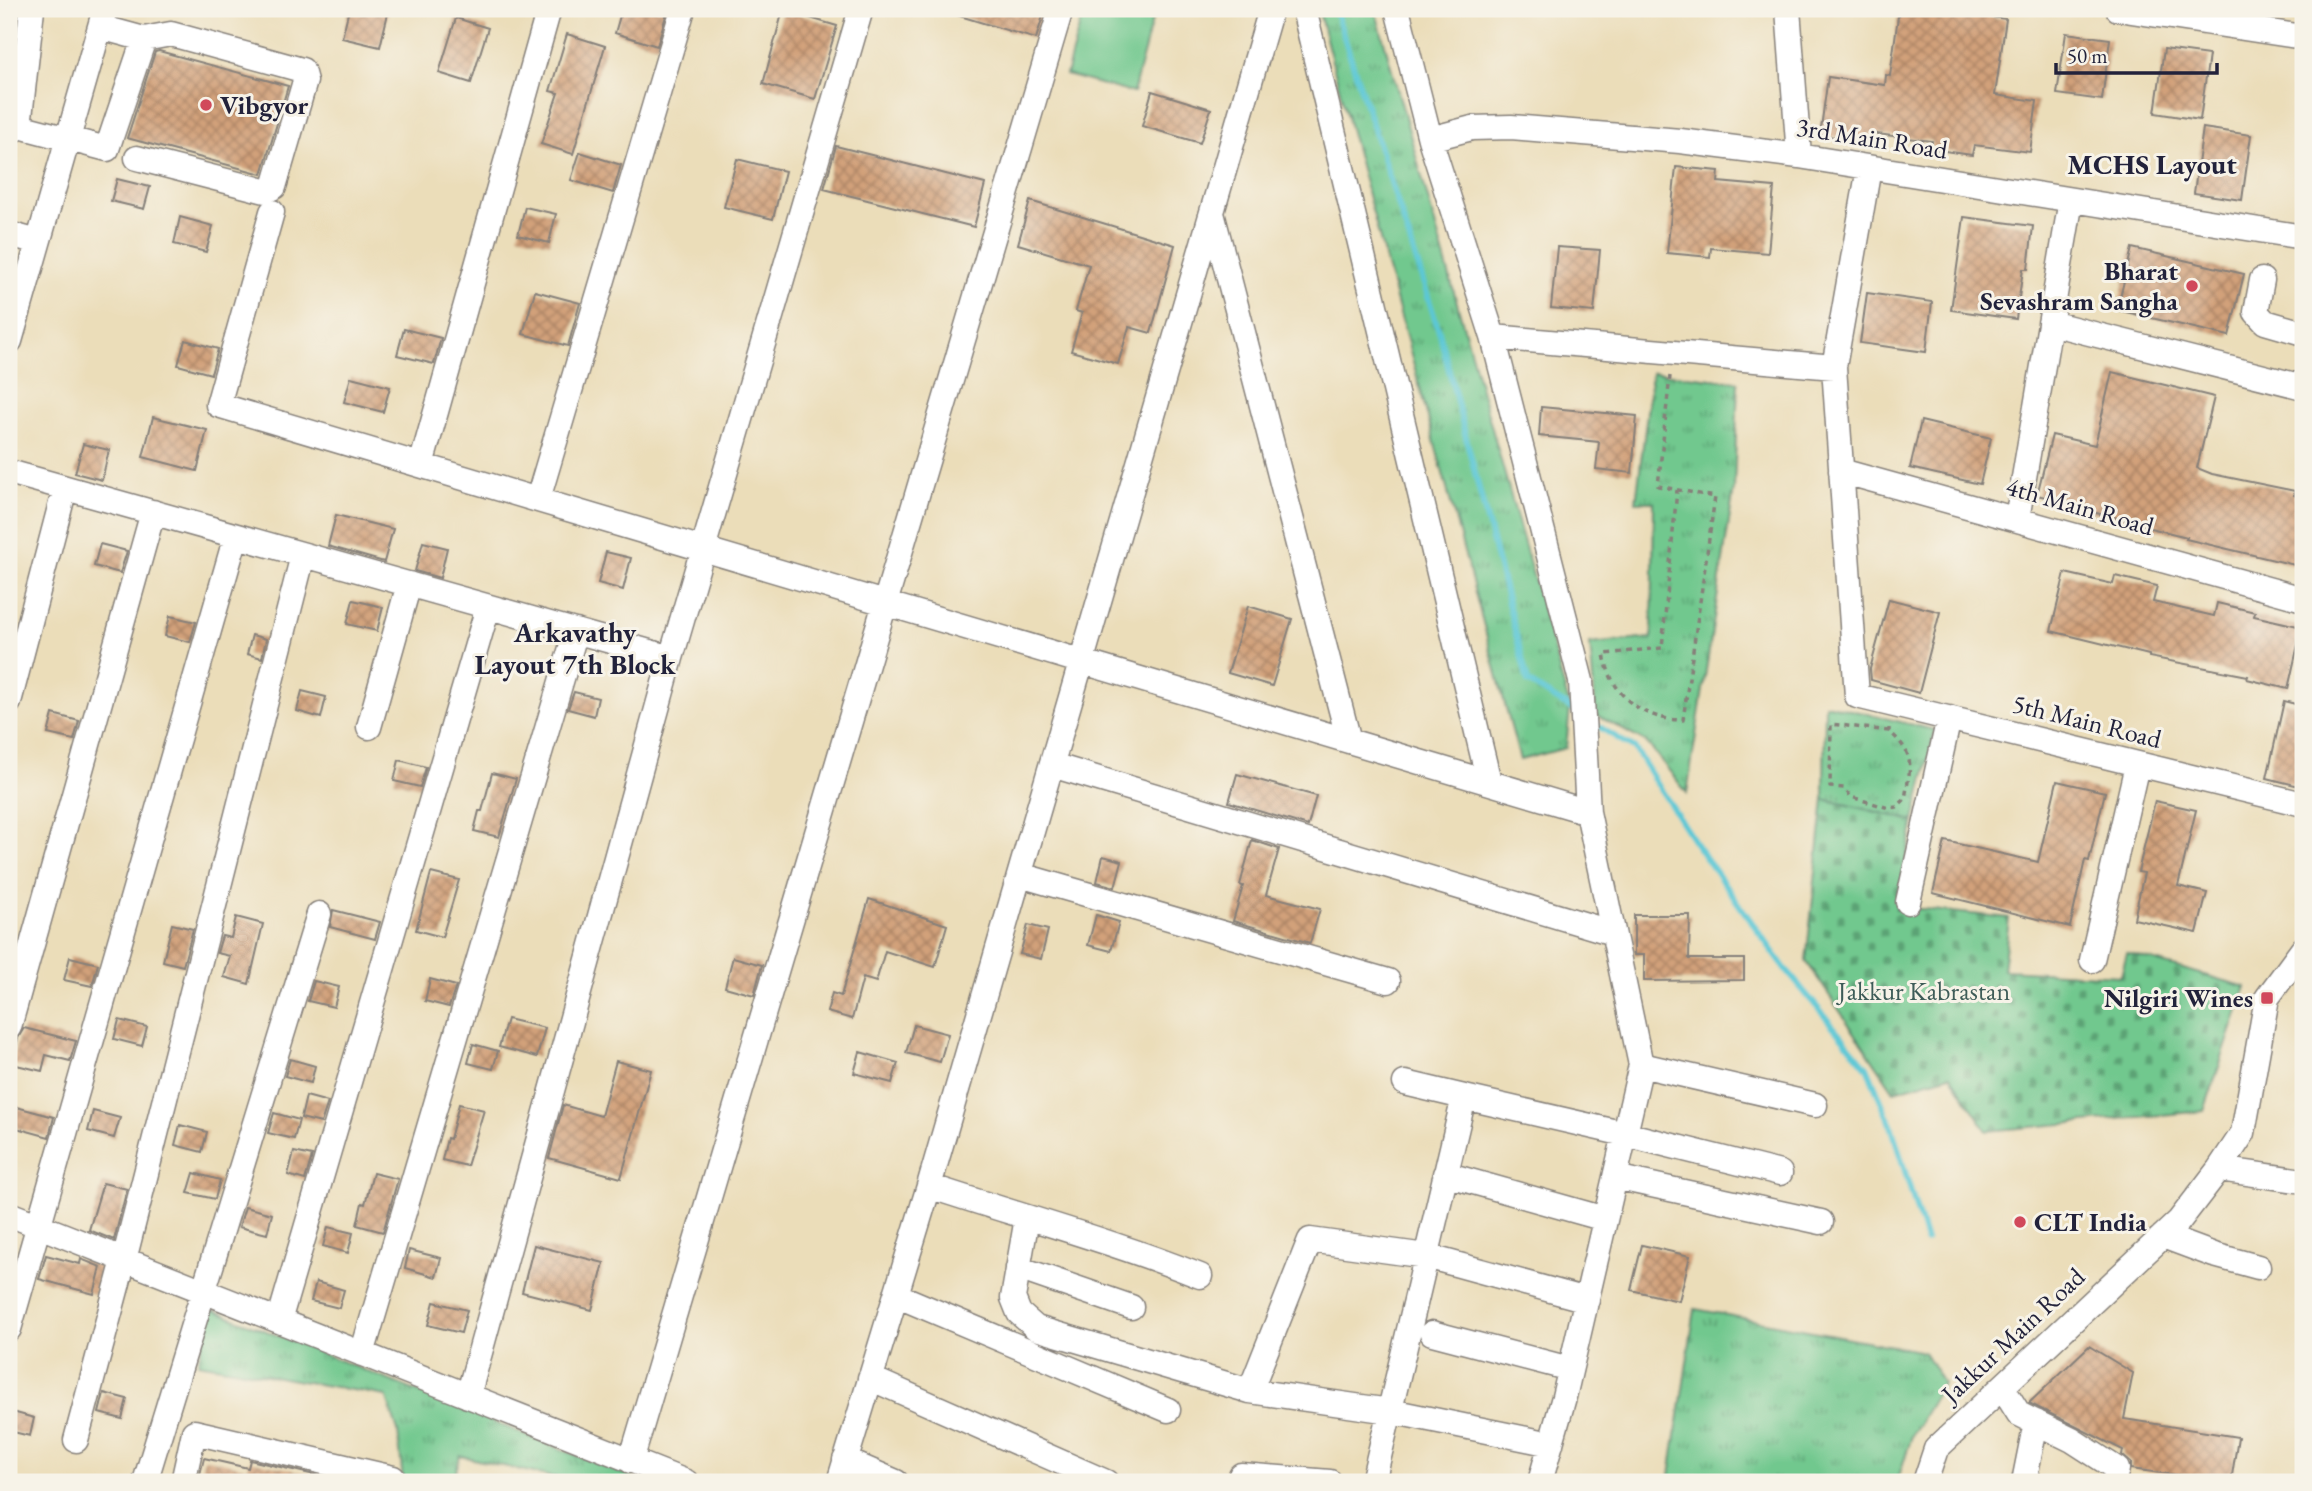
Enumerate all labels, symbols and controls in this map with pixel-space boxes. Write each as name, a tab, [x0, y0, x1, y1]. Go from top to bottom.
scale bar	[2056, 32, 2218, 76]
text: 50 m	[2067, 42, 2108, 69]
place label: Vibgyor	[220, 88, 309, 122]
marker: Vibgyor	[198, 97, 214, 113]
street label: 3rd Main Road	[1794, 109, 1951, 167]
district label: MCHS Layout	[2067, 146, 2237, 182]
place label: Bharat Sevashram Sangha	[1980, 254, 2179, 318]
marker: Bharat Sevashram Sangha	[2184, 278, 2200, 294]
street label: 4th Main Road	[2002, 469, 2159, 544]
district label: Arkavathy Layout 7th Block	[475, 614, 676, 682]
street label: 5th Main Road	[2009, 686, 2166, 756]
park label: Jakkur Kabrastan	[1836, 974, 2010, 1008]
place label: Nilgiri Wines	[2104, 981, 2253, 1015]
marker: Nilgiri Wines	[2259, 990, 2275, 1006]
place label: CLT India	[2034, 1205, 2147, 1239]
marker: CLT India	[2012, 1214, 2028, 1230]
street label: Jakkur Main Road	[1933, 1259, 2093, 1412]

